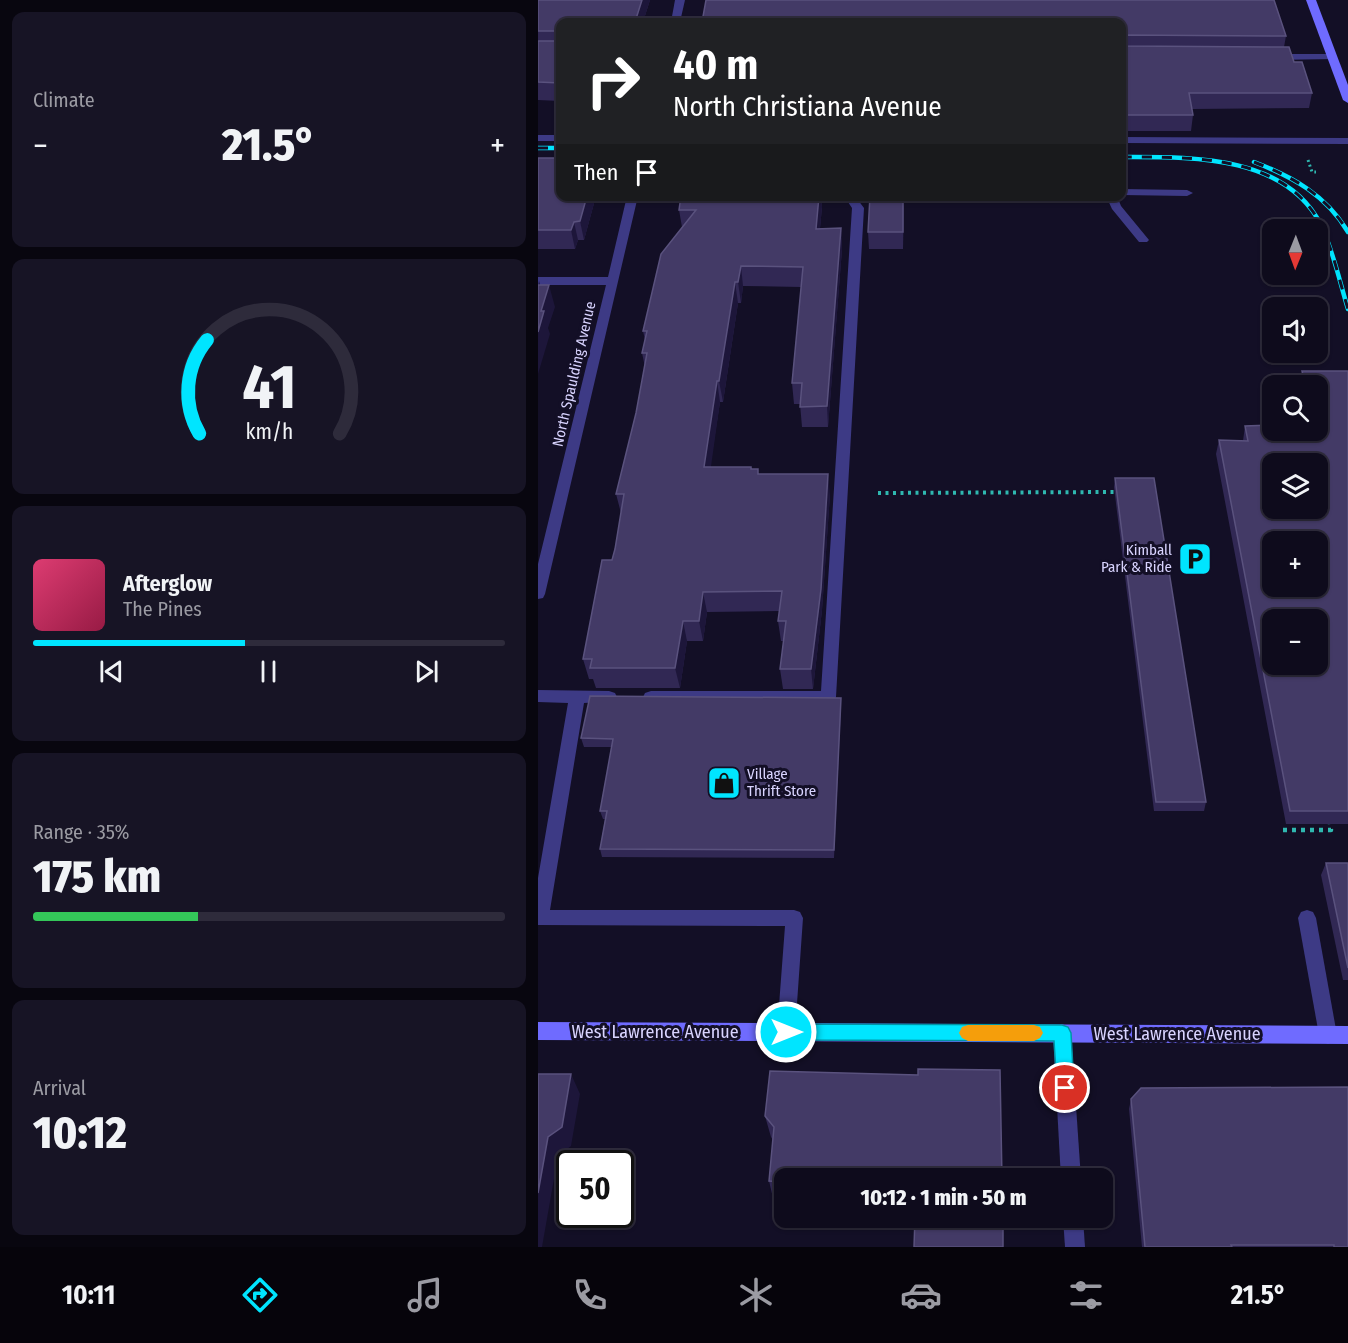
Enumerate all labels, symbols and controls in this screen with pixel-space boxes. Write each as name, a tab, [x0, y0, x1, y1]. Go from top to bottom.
text: 40 m	[673, 40, 758, 90]
icon: right	[574, 42, 652, 120]
text: Climate	[33, 88, 95, 112]
text: North Christiana Avenue	[673, 91, 942, 123]
text: 21.5°	[222, 118, 316, 172]
text: −	[33, 126, 48, 166]
text: +	[490, 126, 505, 166]
icon: arrive	[630, 156, 663, 189]
text: Then	[574, 159, 618, 186]
north arrow	[1262, 219, 1328, 285]
map controls	[1262, 219, 1328, 675]
button: sound	[1262, 297, 1328, 363]
street label: North Spaulding Avenue	[549, 300, 599, 448]
text: 41	[242, 350, 296, 425]
button: search	[1262, 375, 1328, 441]
text: km/h	[245, 419, 293, 445]
button: layers	[1262, 453, 1328, 519]
button: +	[1262, 531, 1328, 597]
place label: Kimball Park & Ride	[1101, 541, 1172, 576]
parking icon: Kimball Park & Ride	[1177, 541, 1213, 577]
text: Afterglow	[123, 570, 212, 597]
text: The Pines	[123, 597, 202, 621]
button: −	[1262, 609, 1328, 675]
icon: previous	[95, 655, 128, 688]
icon: pause	[252, 655, 285, 688]
icon: next	[410, 655, 443, 688]
shop icon: Village Thrift Store	[706, 765, 742, 801]
place label: Village Thrift Store	[747, 765, 816, 800]
text: Range · 35%	[33, 820, 129, 844]
text: 175 km	[33, 850, 161, 904]
position arrow	[754, 1000, 818, 1064]
street label: West Lawrence Avenue	[571, 1021, 739, 1043]
street label: West Lawrence Avenue	[1093, 1023, 1261, 1045]
pin	[1039, 1062, 1090, 1113]
icon: arrive	[1048, 1071, 1081, 1104]
text: Arrival	[33, 1076, 86, 1100]
text: 10:12	[33, 1106, 127, 1160]
speed limit sign: 50	[556, 1150, 634, 1228]
text: 10:12 · 1 min · 50 m	[861, 1184, 1026, 1211]
icon: directions	[239, 1274, 281, 1316]
icon: music	[404, 1274, 446, 1316]
icon: phone	[569, 1274, 611, 1316]
icon: climate	[735, 1274, 777, 1316]
icon: car	[900, 1274, 942, 1316]
icon: filters	[1065, 1274, 1107, 1316]
text: 10:11	[62, 1279, 115, 1311]
text: 21.5°	[1231, 1279, 1286, 1311]

